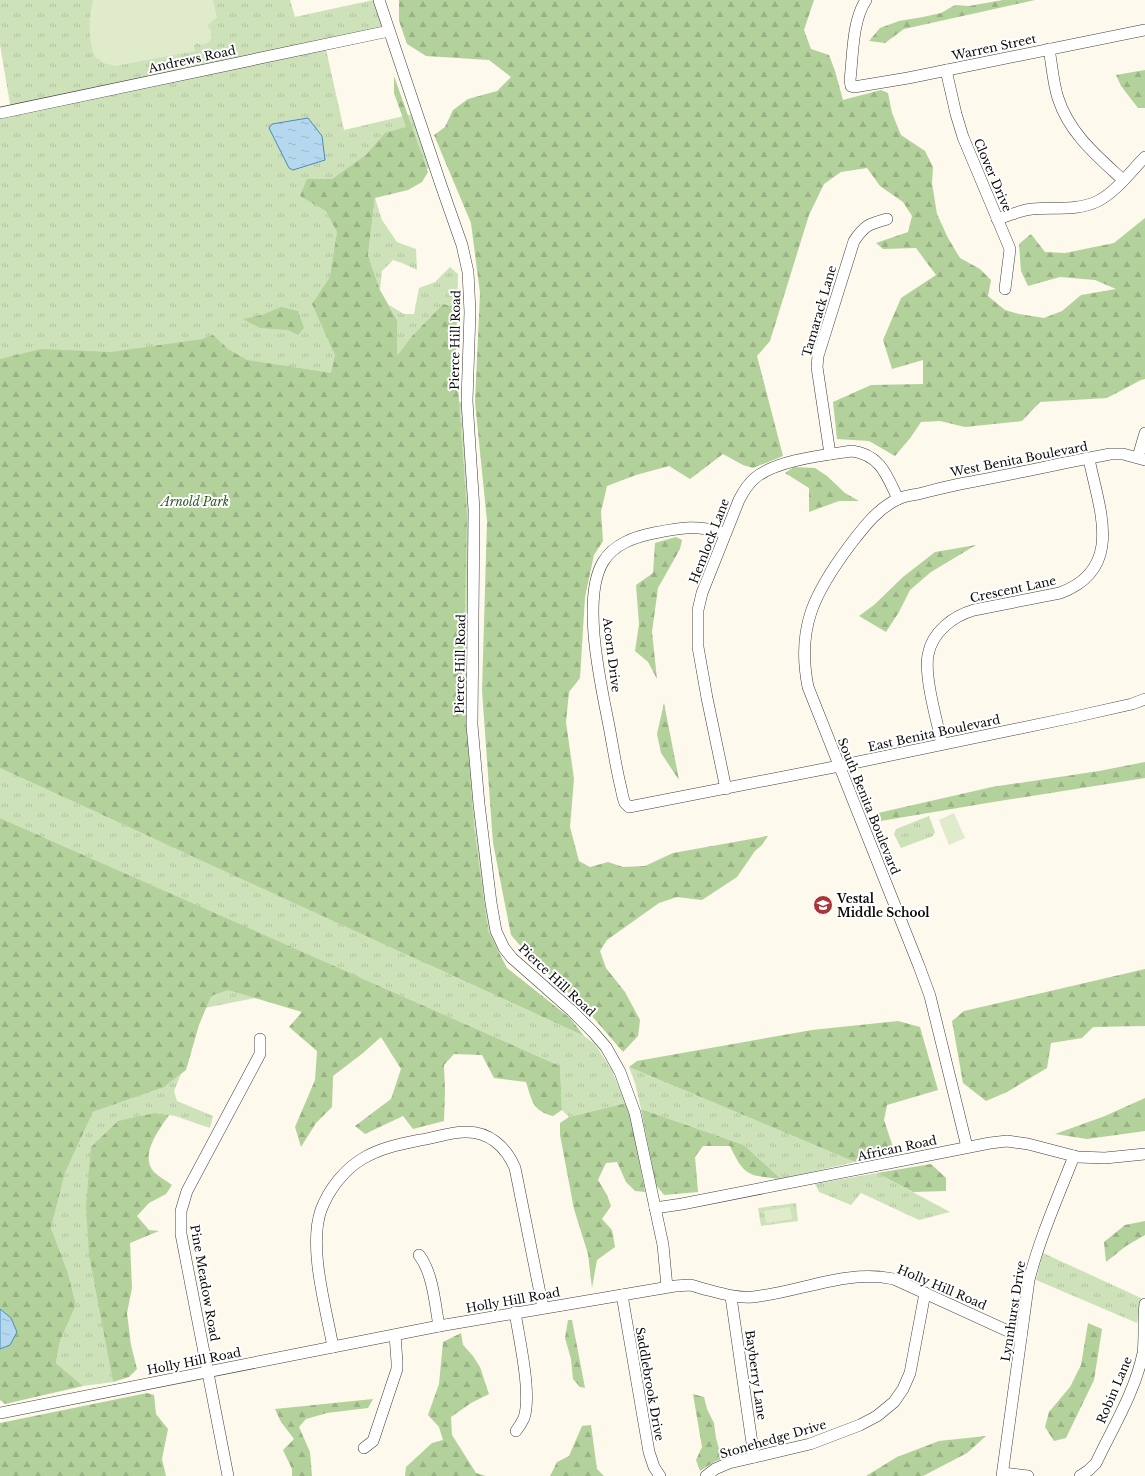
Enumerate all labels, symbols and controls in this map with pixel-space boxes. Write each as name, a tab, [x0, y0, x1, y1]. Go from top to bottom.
street label: Warren Street	[950, 31, 1038, 63]
street label: Andrews Road	[146, 42, 237, 76]
street label: Clover Drive	[971, 136, 1015, 214]
street label: Tamarack Lane	[799, 263, 839, 359]
street label: Pierce Hill Road	[447, 290, 463, 390]
street label: West Benita Boulevard	[948, 438, 1089, 480]
park label: Arnold Park	[159, 494, 229, 509]
street label: Hemlock Lane	[686, 496, 732, 586]
street label: Crescent Lane	[969, 573, 1058, 605]
street label: Pierce Hill Road	[452, 614, 468, 714]
street label: Acorn Drive	[600, 616, 624, 693]
street label: East Benita Boulevard	[866, 712, 1002, 754]
street label: South Benita Boulevard	[835, 735, 903, 877]
place label: Vestal Middle School	[836, 891, 930, 920]
school or university icon: Vestal Middle School	[812, 894, 834, 916]
street label: Pierce Hill Road	[515, 940, 599, 1020]
street label: African Road	[855, 1132, 938, 1164]
street label: Pine Meadow Road	[187, 1223, 223, 1343]
street label: Lynnhurst Drive	[998, 1259, 1028, 1362]
street label: Holly Hill Road	[895, 1261, 989, 1313]
street label: Holly Hill Road	[465, 1284, 561, 1316]
street label: Saddlebrook Drive	[633, 1326, 667, 1442]
street label: Bayberry Lane	[742, 1329, 770, 1421]
street label: Holly Hill Road	[146, 1345, 242, 1377]
street label: Robin Lane	[1093, 1354, 1135, 1426]
street label: Stonehedge Drive	[718, 1417, 828, 1461]

